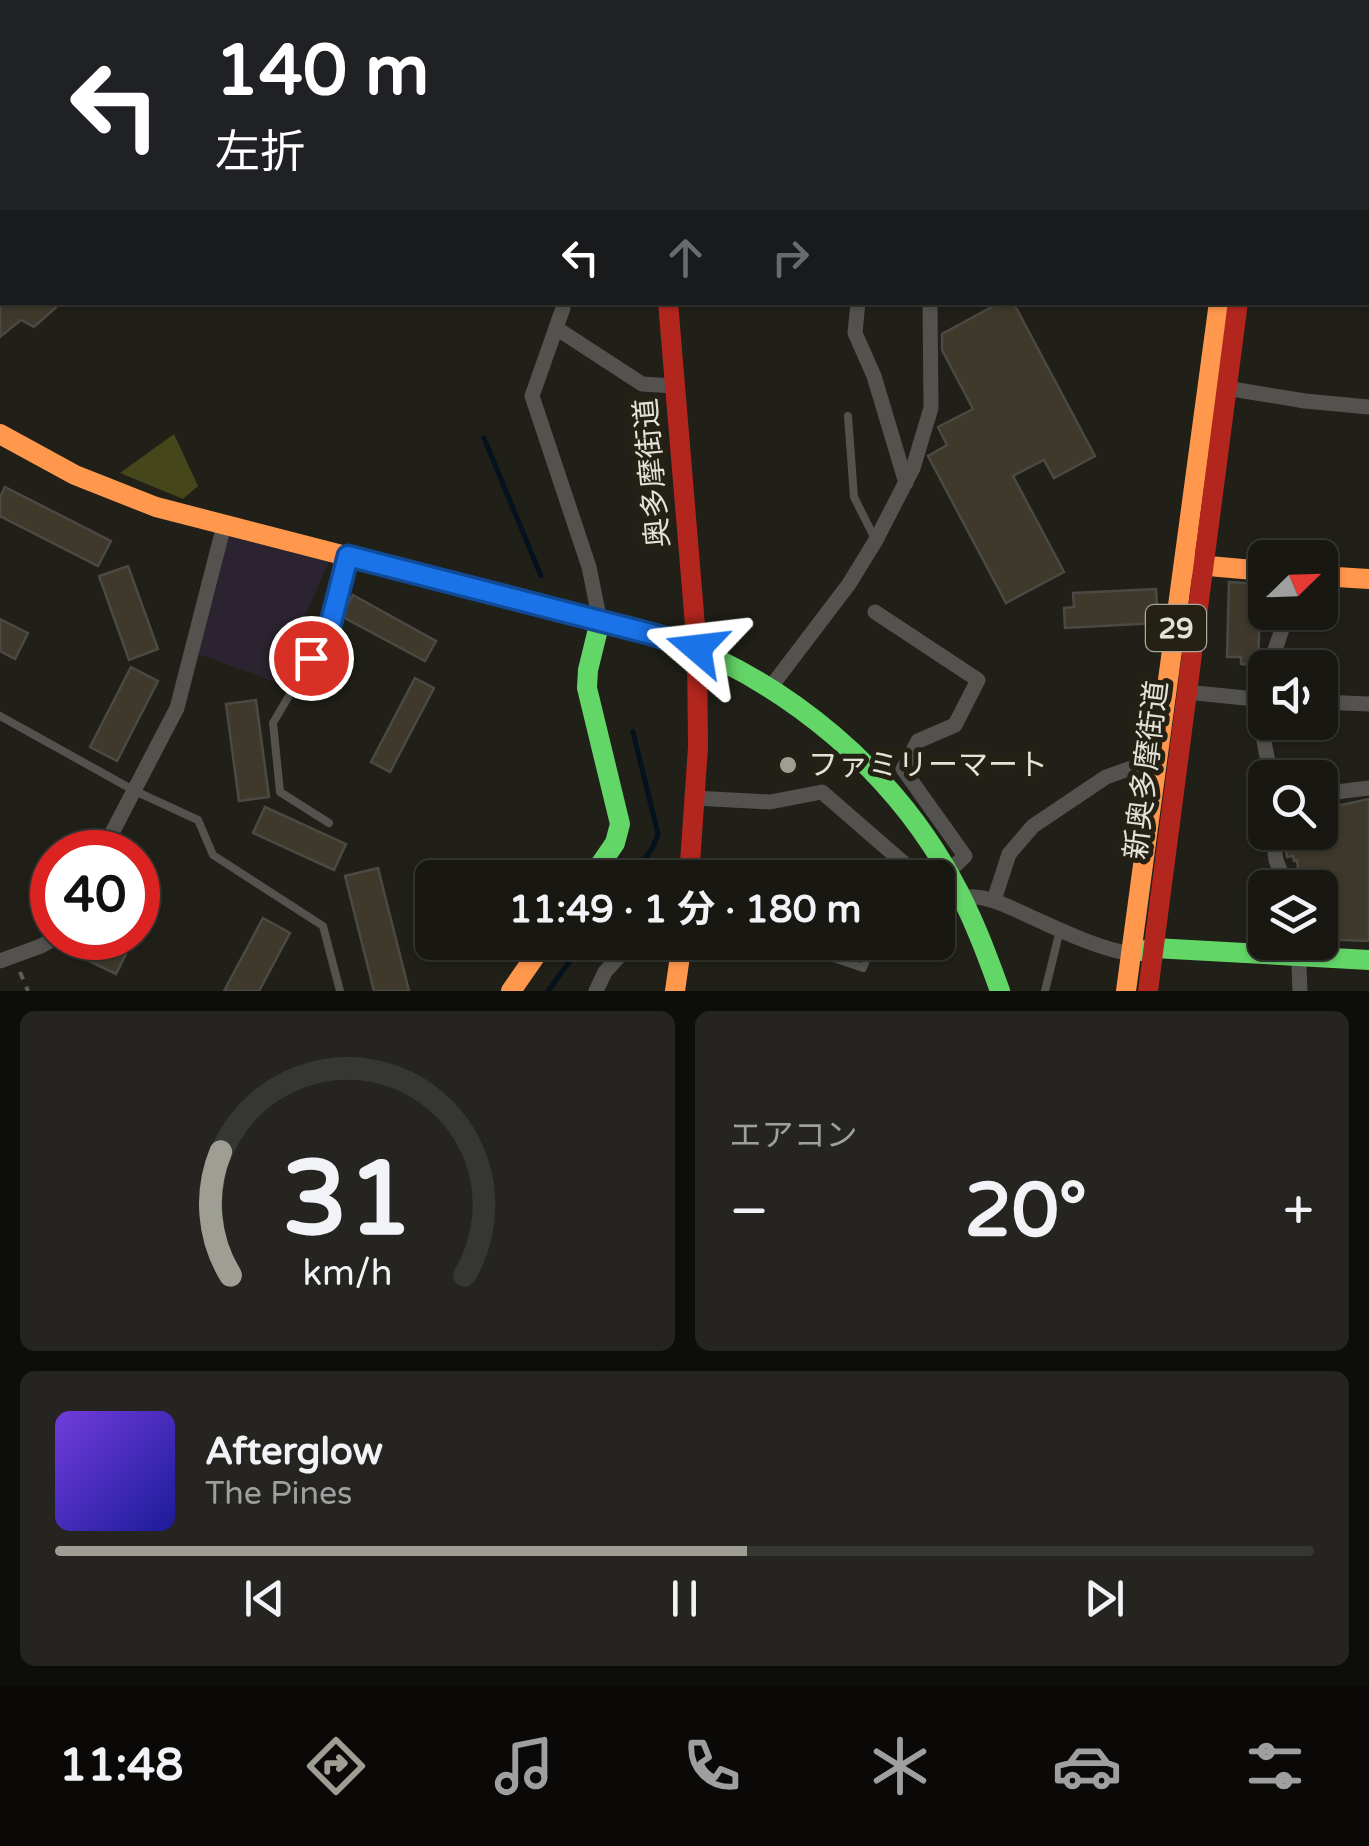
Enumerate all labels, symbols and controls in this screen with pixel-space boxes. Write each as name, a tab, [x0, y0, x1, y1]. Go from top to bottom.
text: 140 m	[215, 30, 429, 114]
icon: left	[50, 40, 180, 170]
text: 左折	[215, 126, 305, 180]
icon: left	[553, 230, 608, 285]
icon: ahead	[658, 230, 713, 285]
icon: right	[763, 230, 818, 285]
street label: 奥多摩街道	[628, 397, 677, 549]
north arrow	[1248, 540, 1338, 630]
map controls	[1248, 540, 1338, 960]
position arrow	[645, 596, 749, 700]
road number: 29	[1146, 605, 1206, 651]
pin	[269, 616, 354, 701]
icon: arrive	[284, 631, 339, 686]
button: sound	[1248, 650, 1338, 740]
street label: 新奥多摩街道	[1117, 678, 1176, 862]
place label: ファミリーマート	[808, 747, 1048, 784]
marker: ファミリーマート	[777, 754, 799, 776]
button: search	[1248, 760, 1338, 850]
speed limit sign: 40	[30, 830, 160, 960]
button: layers	[1248, 870, 1338, 960]
text: 11:49 · 1 分 · 180 m	[509, 887, 861, 933]
text: エアコン	[730, 1117, 858, 1155]
text: 31	[282, 1138, 413, 1263]
text: 20°	[965, 1166, 1087, 1256]
text: −	[730, 1179, 769, 1245]
text: +	[1283, 1179, 1314, 1245]
text: km/h	[302, 1252, 392, 1295]
text: Afterglow	[205, 1429, 383, 1475]
text: The Pines	[205, 1475, 352, 1513]
icon: previous	[237, 1571, 292, 1626]
icon: pause	[657, 1571, 712, 1626]
icon: next	[1077, 1571, 1132, 1626]
icon: directions	[301, 1731, 371, 1801]
icon: music	[489, 1731, 559, 1801]
icon: phone	[677, 1731, 747, 1801]
icon: climate	[865, 1731, 935, 1801]
icon: car	[1052, 1731, 1122, 1801]
icon: filters	[1240, 1731, 1310, 1801]
text: 11:48	[59, 1739, 184, 1793]

